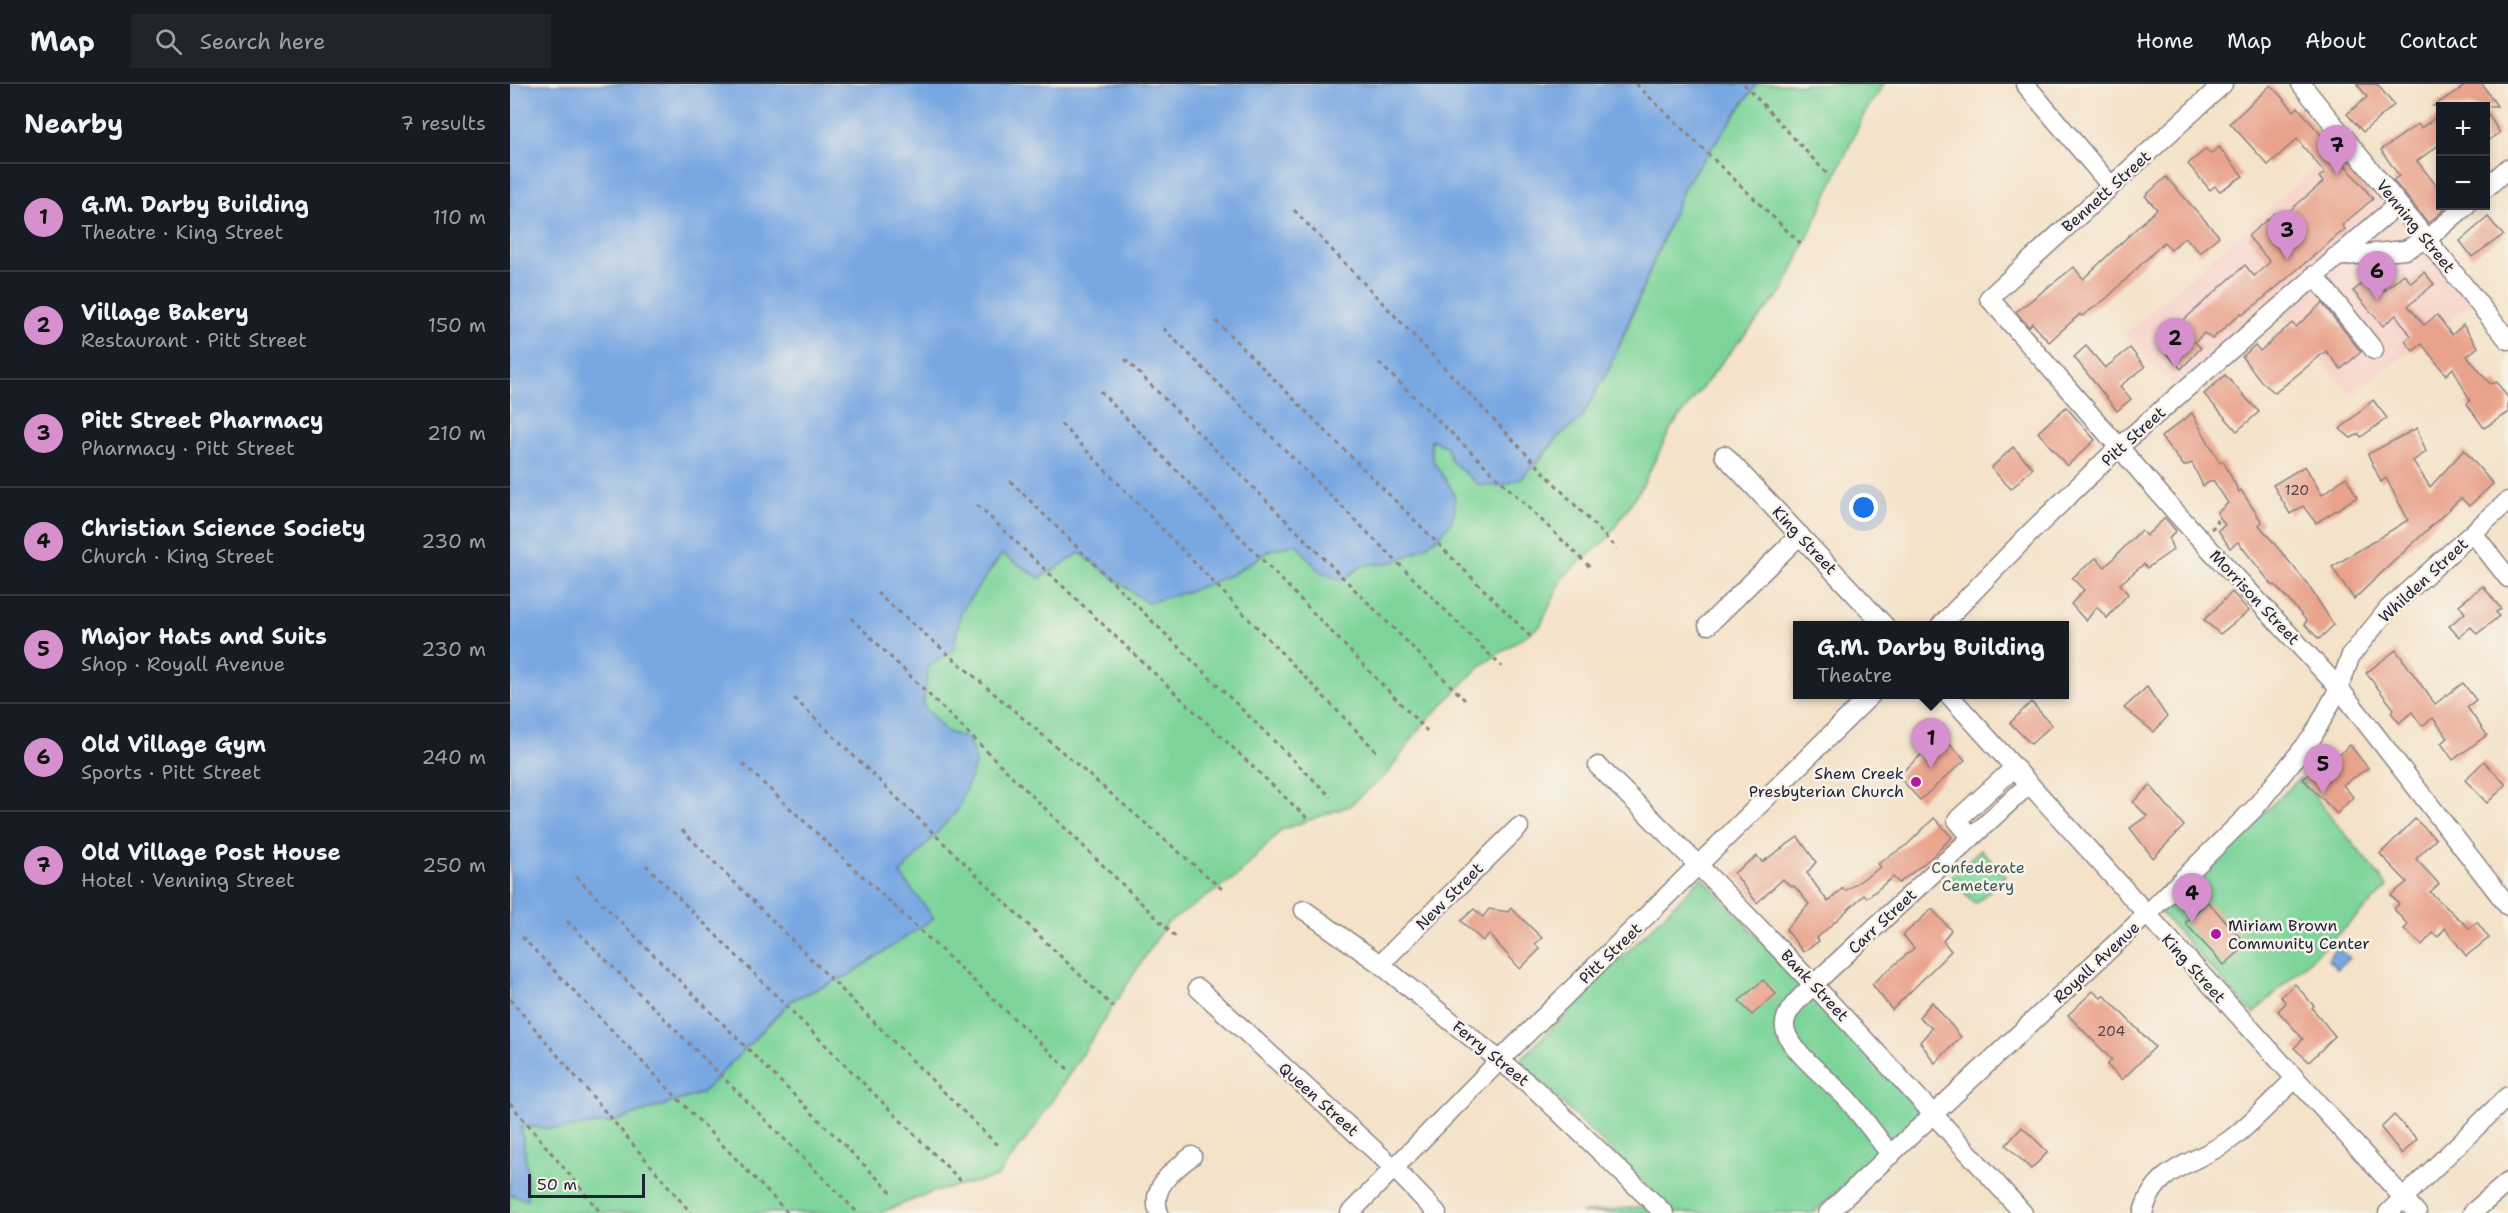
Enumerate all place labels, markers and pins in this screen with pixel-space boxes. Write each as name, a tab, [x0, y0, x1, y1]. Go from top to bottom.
pin: 7	[2318, 126, 2356, 175]
pin: 3	[2268, 210, 2306, 260]
pin: 6	[2358, 252, 2396, 301]
pin: 2	[2156, 318, 2194, 368]
pin: 1	[1912, 718, 1950, 768]
pin: 5	[2304, 744, 2342, 794]
place label: Shem Creek Presbyterian Church	[1749, 763, 1904, 802]
marker: Shem Creek Presbyterian Church	[1909, 775, 1923, 789]
pin: 4	[2172, 874, 2212, 923]
place label: Miriam Brown Community Center	[2228, 915, 2370, 954]
marker: Miriam Brown Community Center	[2209, 927, 2223, 941]

